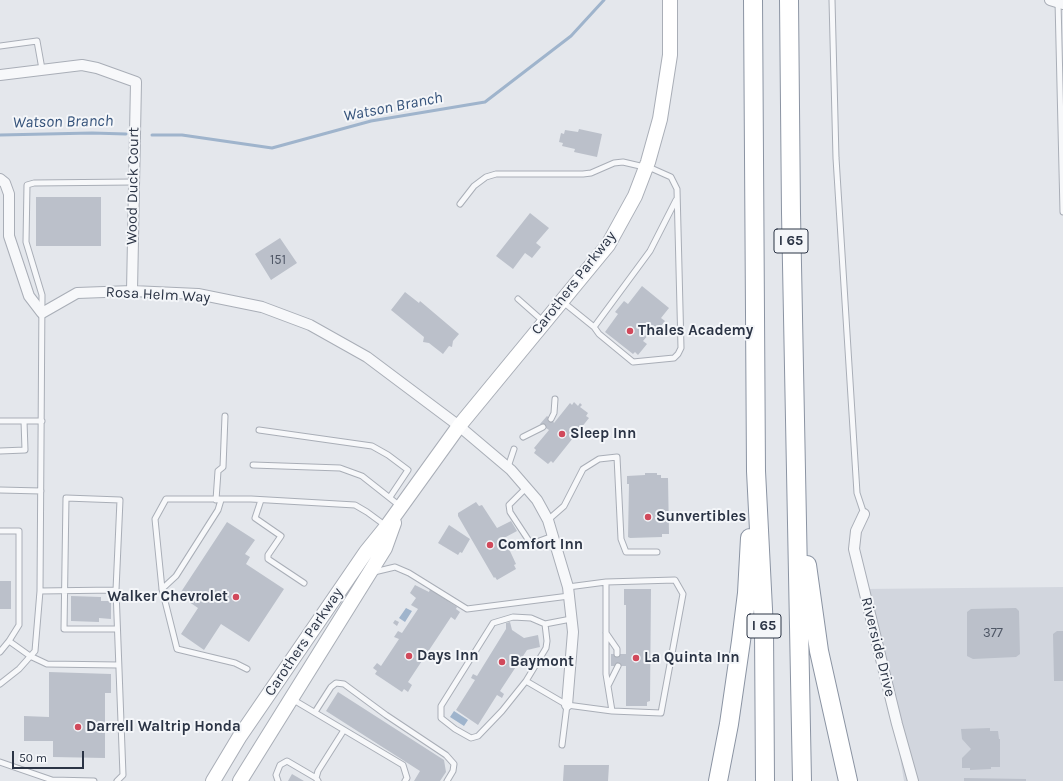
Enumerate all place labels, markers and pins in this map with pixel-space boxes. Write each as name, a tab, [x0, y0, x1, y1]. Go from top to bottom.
place label: Thales Academy	[638, 322, 753, 340]
marker: Thales Academy	[625, 326, 635, 336]
place label: Sleep Inn	[570, 425, 636, 443]
marker: Sleep Inn	[557, 429, 567, 439]
place label: Sunvertibles	[656, 508, 746, 526]
marker: Sunvertibles	[643, 512, 653, 522]
place label: Comfort Inn	[498, 536, 583, 554]
marker: Comfort Inn	[485, 540, 495, 550]
place label: Walker Chevrolet	[107, 588, 228, 606]
marker: Walker Chevrolet	[231, 592, 241, 602]
place label: Days Inn	[417, 647, 479, 665]
place label: La Quinta Inn	[644, 649, 740, 667]
marker: Days Inn	[404, 651, 414, 661]
place label: Baymont	[510, 653, 574, 671]
marker: La Quinta Inn	[631, 653, 641, 663]
marker: Baymont	[497, 657, 507, 667]
place label: Darrell Waltrip Honda	[86, 718, 241, 736]
marker: Darrell Waltrip Honda	[73, 722, 83, 732]

